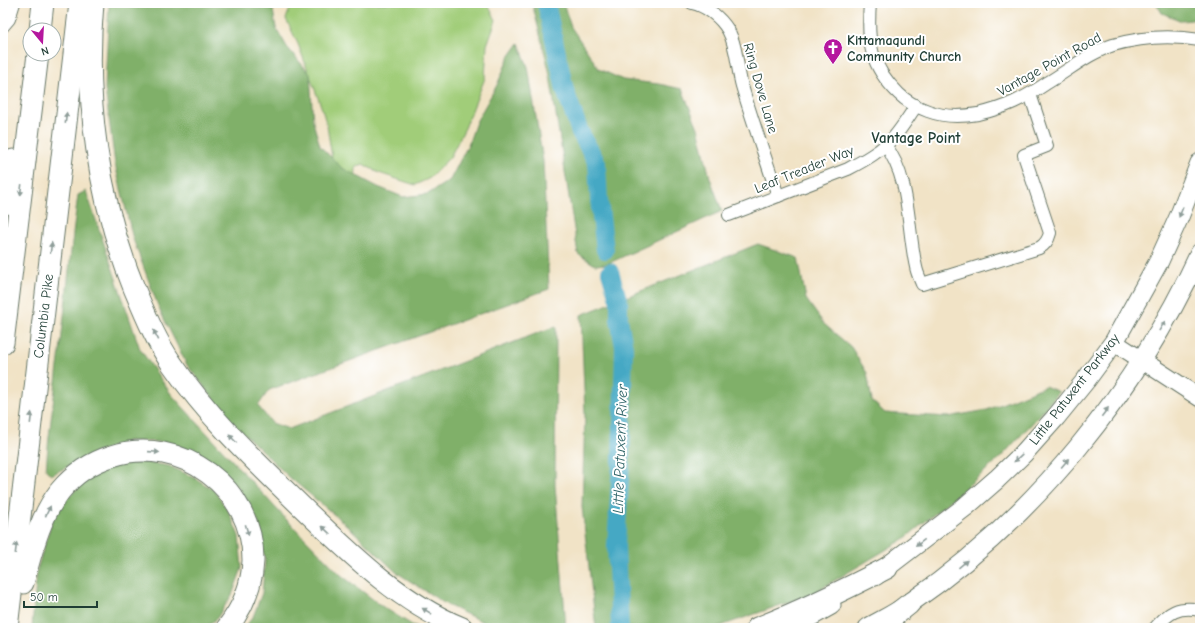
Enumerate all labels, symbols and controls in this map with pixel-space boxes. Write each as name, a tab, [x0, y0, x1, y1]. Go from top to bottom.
north arrow	[22, 22, 62, 62]
street label: Vantage Point Road	[994, 29, 1104, 100]
place label: Kittamaqundi Community Church	[847, 32, 961, 65]
church icon: Kittamaqundi Community Church	[822, 37, 844, 65]
street label: Ring Dove Lane	[739, 41, 782, 135]
text: N	[40, 44, 50, 58]
one-way arrow	[63, 112, 70, 124]
district label: Vantage Point	[871, 129, 962, 147]
street label: Leaf Treader Way	[752, 141, 857, 197]
one-way arrow	[18, 184, 24, 196]
one-way arrow	[1178, 207, 1184, 218]
one-way arrow	[48, 242, 55, 254]
street label: Columbia Pike	[30, 273, 57, 359]
one-way arrow	[1159, 320, 1166, 332]
one-way arrow	[153, 329, 159, 341]
street label: Little Patuxent Parkway	[1026, 330, 1124, 448]
water label: Little Patuxent River	[609, 383, 631, 514]
one-way arrow	[1101, 406, 1109, 417]
one-way arrow	[28, 412, 35, 424]
one-way arrow	[228, 434, 238, 444]
one-way arrow	[148, 449, 160, 455]
one-way arrow	[1013, 453, 1023, 463]
one-way arrow	[1060, 457, 1069, 468]
one-way arrow	[45, 506, 51, 517]
one-way arrow	[244, 525, 250, 537]
one-way arrow	[321, 525, 331, 535]
one-way arrow	[914, 538, 925, 547]
one-way arrow	[13, 541, 20, 554]
one-way arrow	[957, 559, 968, 568]
scale bar	[24, 583, 97, 609]
text: 50 m	[30, 590, 58, 604]
one-way arrow	[421, 607, 433, 614]

